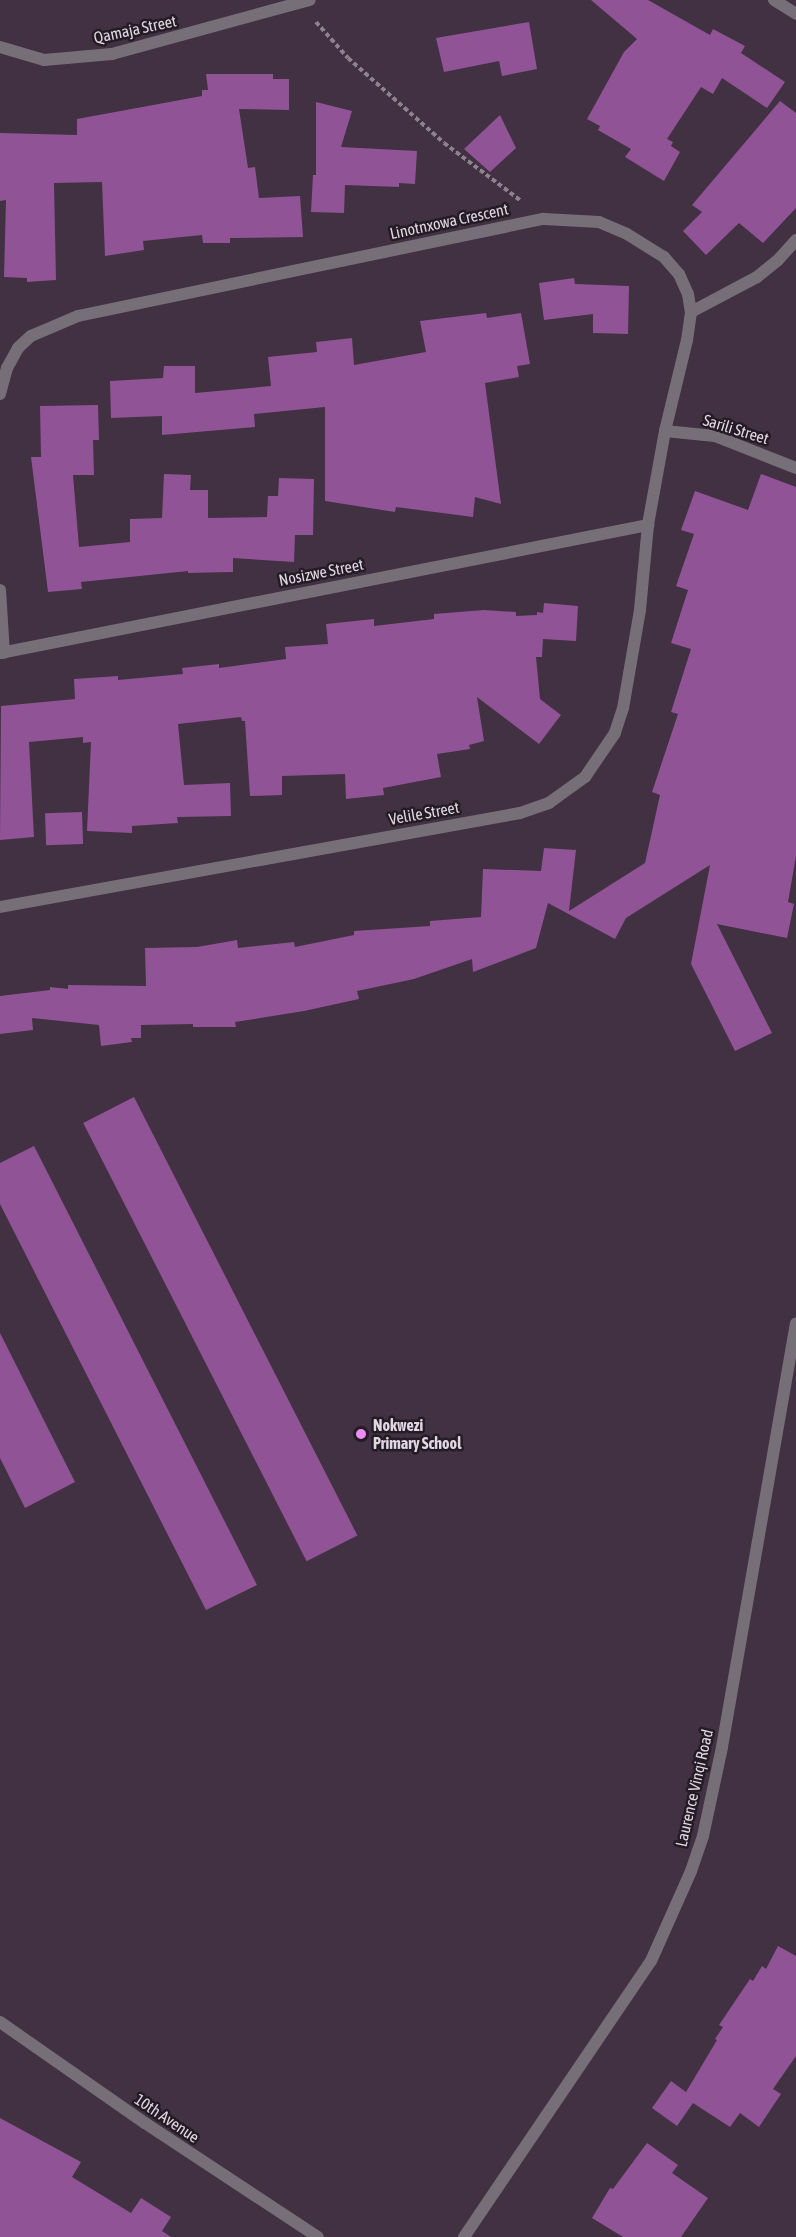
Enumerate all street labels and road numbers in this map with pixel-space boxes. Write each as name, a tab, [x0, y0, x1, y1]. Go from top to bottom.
street label: Qamaja Street	[92, 11, 178, 47]
street label: Linotnxowa Crescent	[388, 199, 510, 243]
street label: Sarili Street	[701, 410, 771, 448]
street label: Nosizwe Street	[277, 554, 365, 590]
street label: Velile Street	[387, 797, 461, 829]
street label: Laurence Vinqi Road	[671, 1727, 717, 1849]
street label: 10th Avenue	[131, 2089, 203, 2147]

